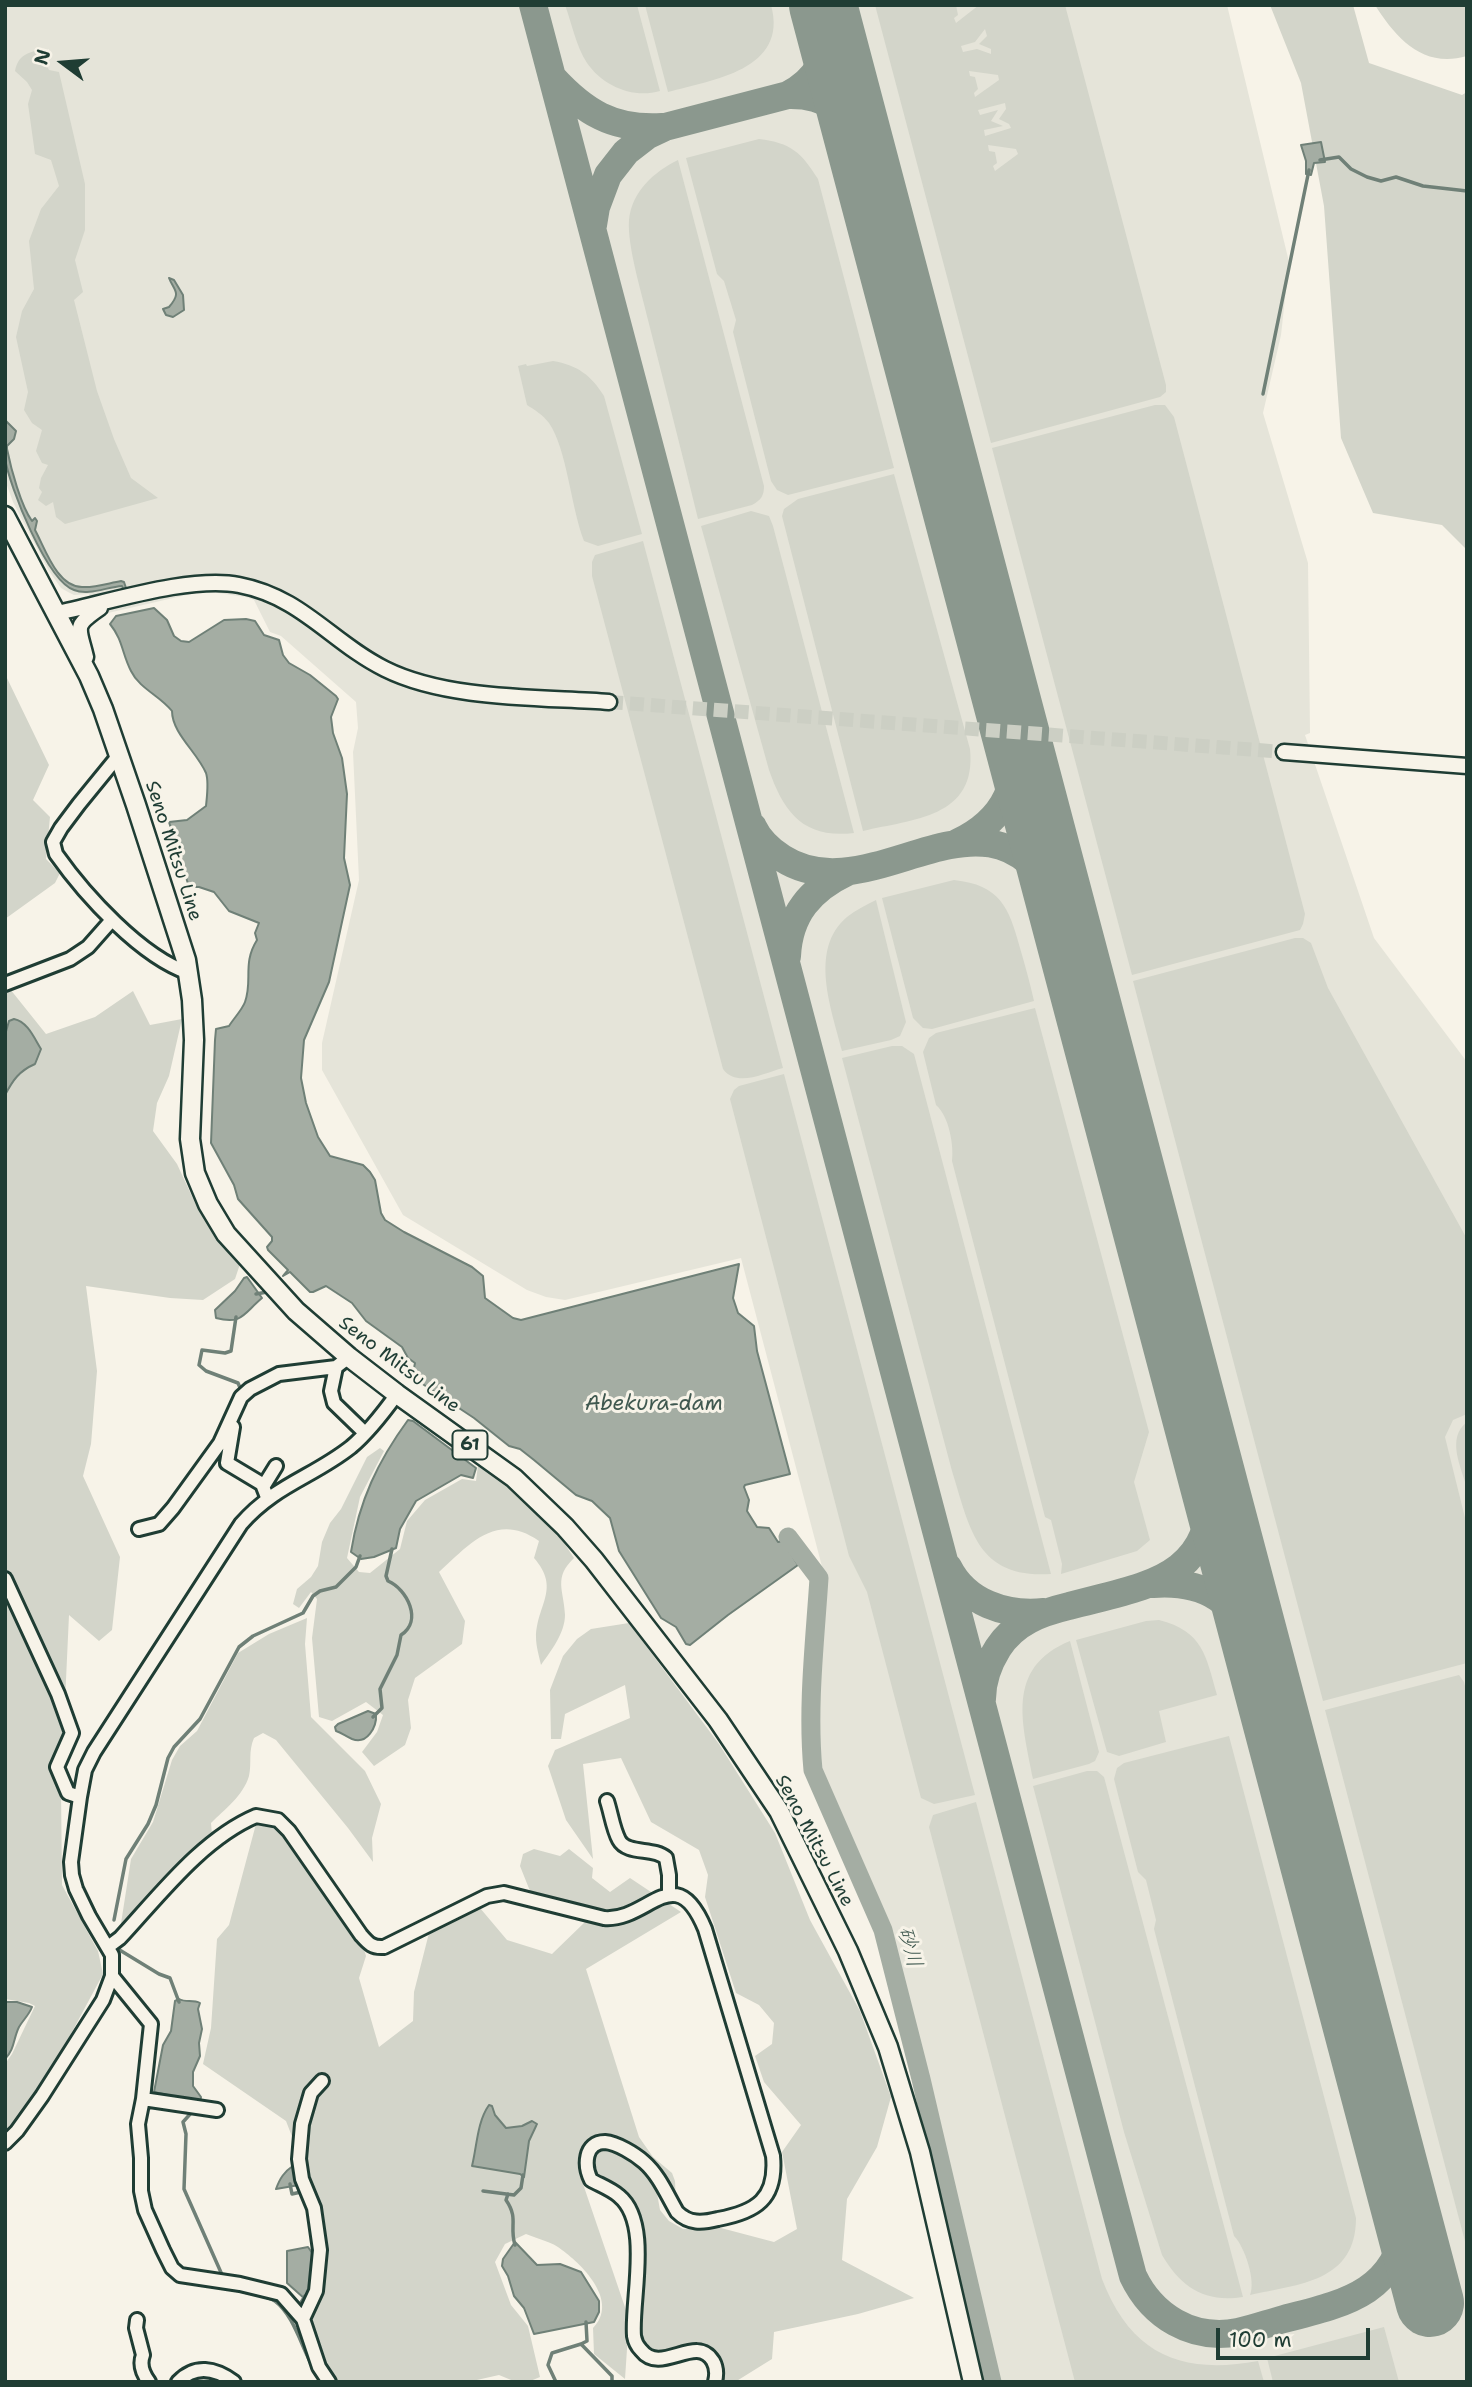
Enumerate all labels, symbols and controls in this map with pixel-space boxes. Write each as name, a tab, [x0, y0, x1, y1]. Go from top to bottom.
north arrow	[28, 28, 98, 98]
text: N	[28, 46, 56, 68]
street label: Seno Mitsu Line	[140, 778, 206, 924]
street label: Seno Mitsu Line	[334, 1312, 464, 1418]
water label: Abekura-dam	[585, 1392, 723, 1418]
road number: 61	[452, 1430, 488, 1460]
street label: Seno Mitsu Line	[770, 1771, 858, 1911]
water label: 砂川	[891, 1923, 927, 1971]
scale bar	[1220, 2314, 1374, 2358]
text: 100 m	[1229, 2326, 1292, 2354]

